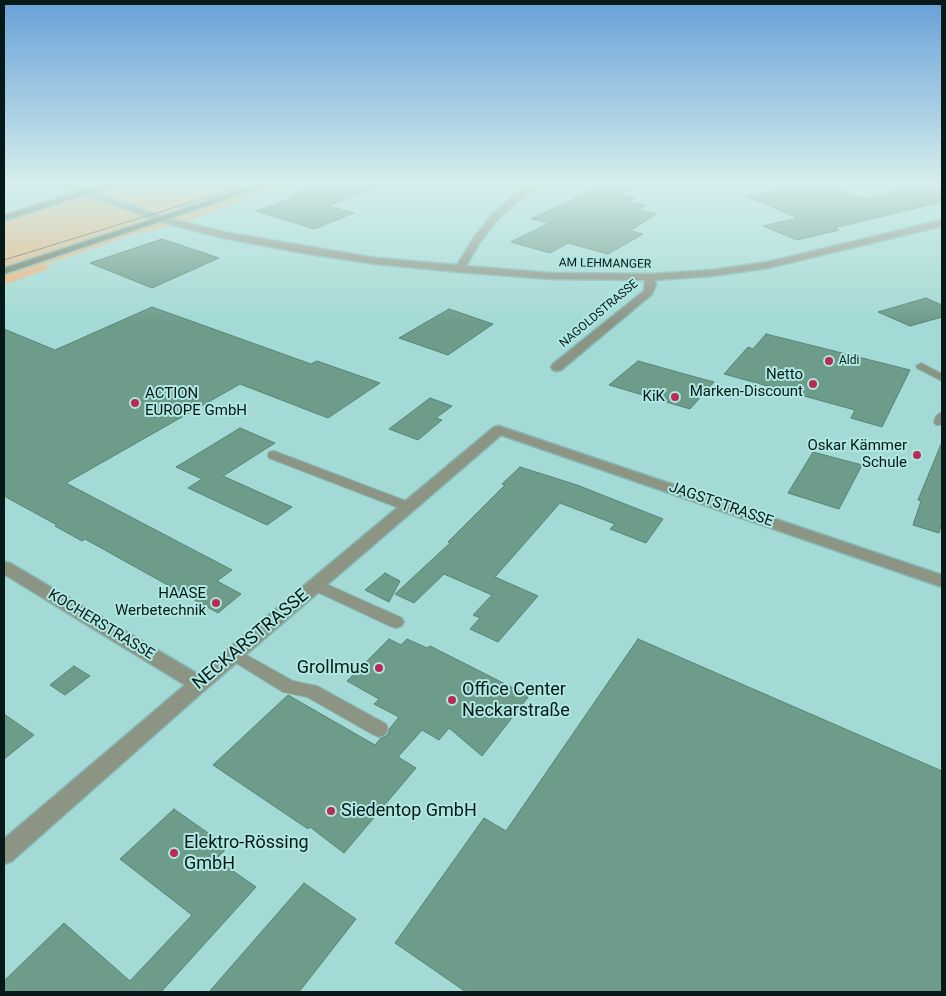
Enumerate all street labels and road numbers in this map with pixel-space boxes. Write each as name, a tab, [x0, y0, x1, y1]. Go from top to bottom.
street label: AM LEHMANGER	[559, 256, 651, 272]
street label: NAGOLDSTRASSE	[557, 277, 641, 351]
street label: JAGSTSTRASSE	[667, 479, 775, 531]
street label: NECKARSTRASSE	[189, 585, 313, 695]
street label: KOCHERSTRASSE	[45, 586, 157, 664]

